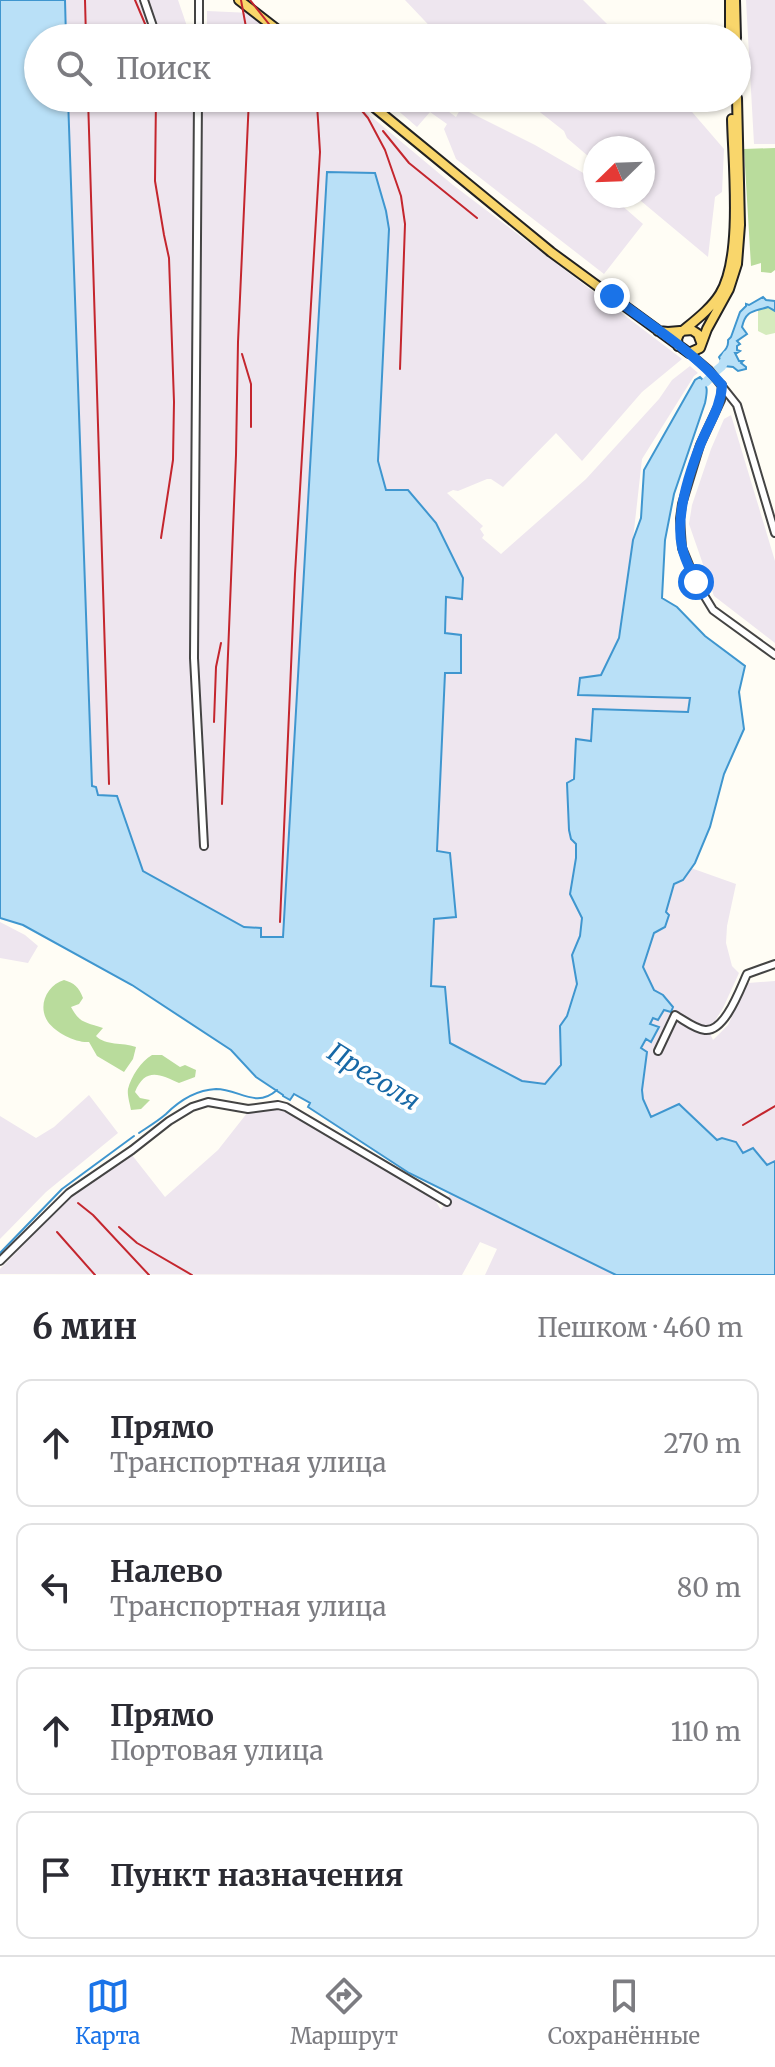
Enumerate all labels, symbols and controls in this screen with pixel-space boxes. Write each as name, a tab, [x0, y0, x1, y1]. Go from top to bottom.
search box	[24, 24, 751, 112]
icon: search	[52, 46, 96, 90]
text: Поиск	[116, 49, 211, 87]
north arrow	[583, 136, 655, 208]
route end	[594, 278, 630, 314]
route start	[678, 564, 714, 600]
water label: Преголя	[322, 1035, 426, 1117]
text: 6 мин	[32, 1306, 137, 1348]
text: Пешком · 460 m	[537, 1311, 743, 1344]
text: Прямо	[110, 1408, 214, 1446]
icon: ahead	[34, 1421, 78, 1465]
text: 270 m	[664, 1427, 741, 1460]
text: Транспортная улица	[110, 1446, 387, 1479]
text: Налево	[110, 1552, 223, 1590]
icon: left	[34, 1565, 78, 1609]
text: 80 m	[677, 1571, 741, 1604]
text: Транспортная улица	[110, 1590, 387, 1623]
text: Прямо	[110, 1696, 214, 1734]
icon: ahead	[34, 1709, 78, 1753]
text: 110 m	[671, 1715, 741, 1748]
text: Портовая улица	[110, 1734, 323, 1767]
icon: arrive	[34, 1853, 78, 1897]
text: Пункт назначения	[110, 1856, 404, 1894]
tab: Карта	[75, 1974, 140, 2050]
tab: Маршрут	[290, 1974, 398, 2050]
tab: Сохранённые	[548, 1974, 700, 2050]

